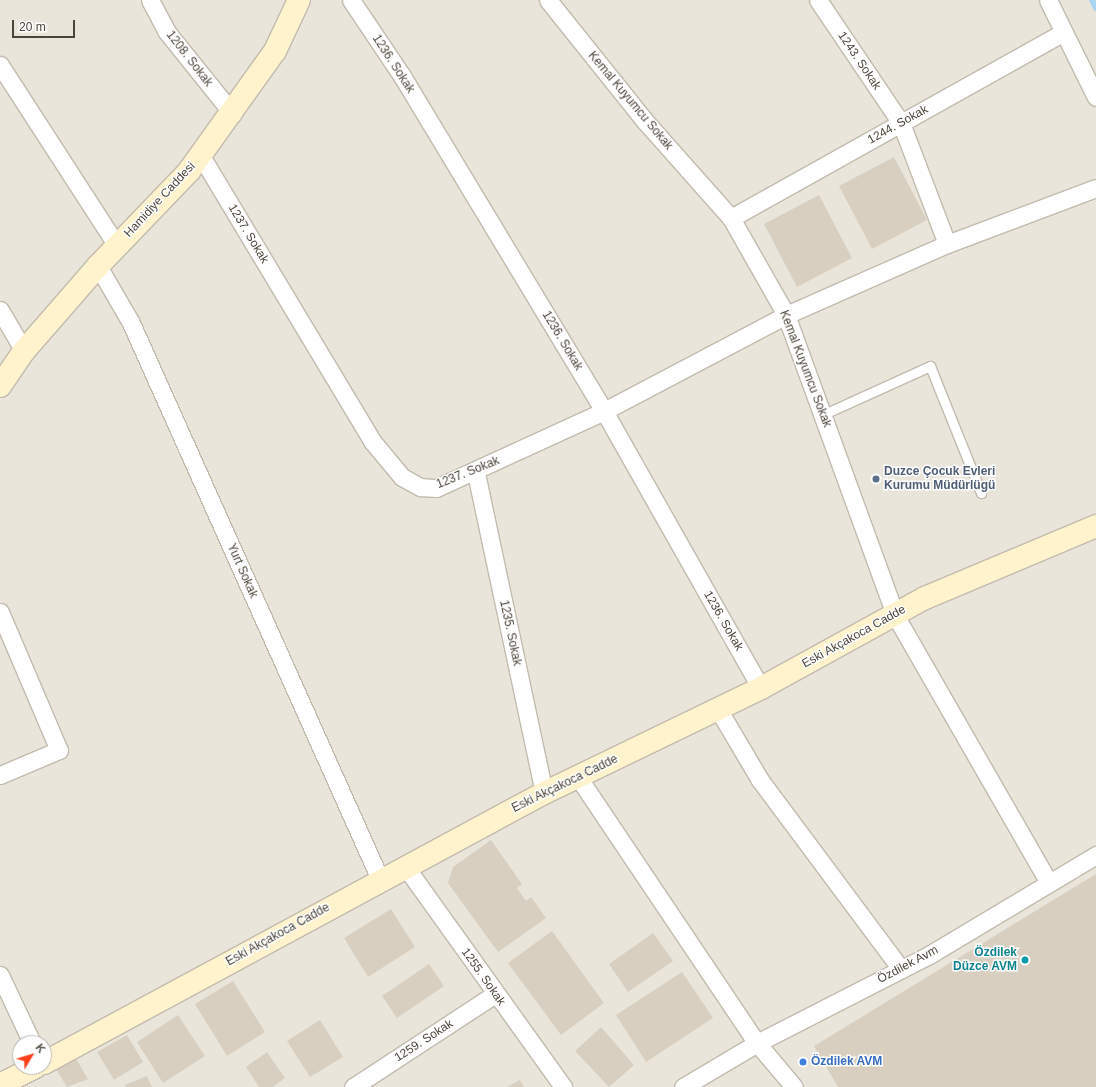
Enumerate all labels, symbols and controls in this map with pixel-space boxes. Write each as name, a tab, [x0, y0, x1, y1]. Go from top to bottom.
scale bar	[14, 12, 77, 38]
text: 20 m	[19, 20, 46, 34]
street label: 1208. Sokak	[163, 28, 215, 90]
street label: 1243. Sokak	[834, 29, 884, 93]
street label: 1236. Sokak	[369, 32, 417, 96]
street label: Kemal Kuyumcu Sokak	[585, 49, 675, 153]
street label: 1244. Sokak	[865, 103, 931, 147]
street label: Hamidiye Caddesi	[122, 159, 198, 241]
street label: 1237. Sokak	[225, 202, 271, 266]
street label: 1236. Sokak	[539, 309, 585, 373]
street label: Kemal Kuyumcu Sokak	[776, 309, 834, 429]
street label: 1237. Sokak	[434, 454, 502, 492]
place label: Duzce Çocuk Evleri Kurumu Müdürlügü	[884, 465, 995, 493]
marker: Duzce Çocuk Evleri Kurumu Müdürlügü	[871, 474, 881, 484]
street label: Yurt Sokak	[224, 542, 260, 600]
street label: 1236. Sokak	[700, 589, 746, 653]
street label: 1235. Sokak	[496, 599, 524, 667]
street label: Eski Akçakoca Cadde	[799, 602, 909, 672]
street label: Eski Akçakoca Cadde	[509, 752, 621, 816]
street label: Eski Akçakoca Cadde	[223, 900, 333, 970]
street label: Özdilek Avm	[875, 943, 941, 987]
street label: 1255. Sokak	[458, 946, 508, 1008]
place label: Özdilek Düzce AVM	[953, 946, 1017, 974]
marker: Özdilek Düzce AVM	[1020, 955, 1030, 965]
street label: 1259. Sokak	[392, 1017, 456, 1065]
north arrow	[12, 1035, 52, 1075]
text: K	[33, 1041, 48, 1055]
place label: Özdilek AVM	[811, 1055, 883, 1069]
marker: Özdilek AVM	[798, 1057, 808, 1067]

